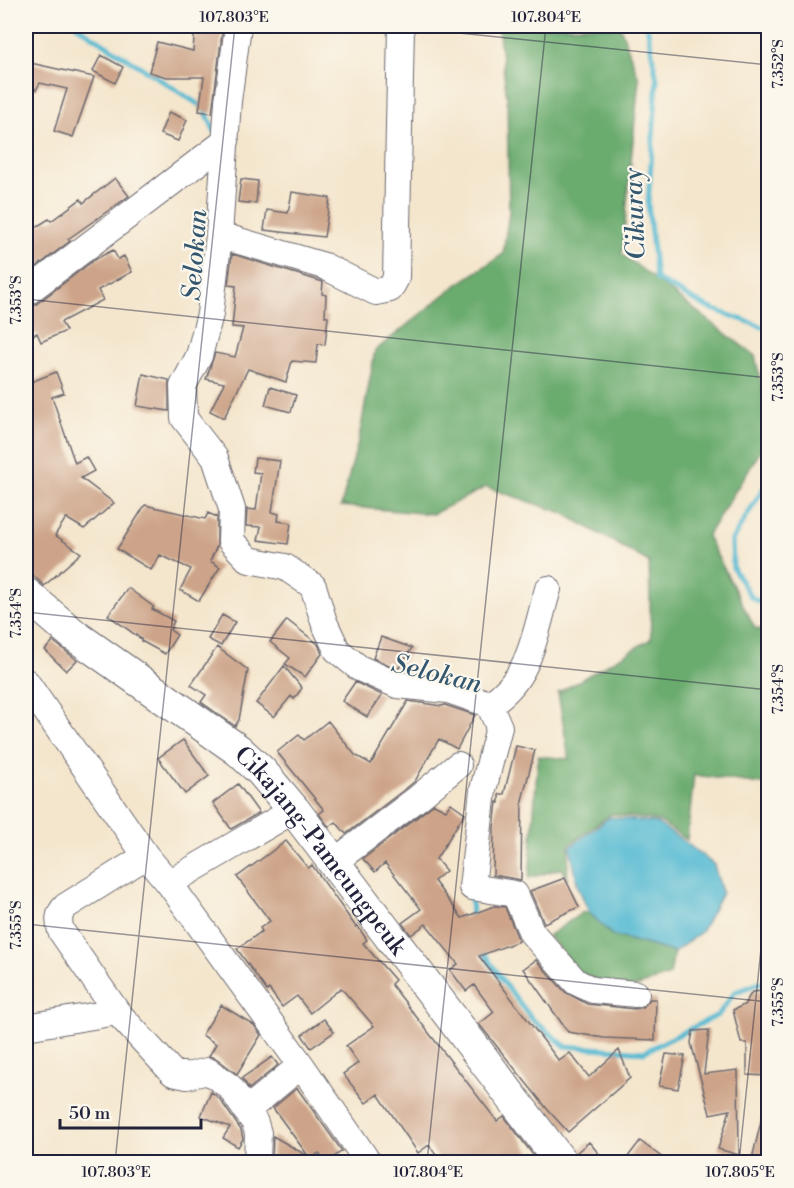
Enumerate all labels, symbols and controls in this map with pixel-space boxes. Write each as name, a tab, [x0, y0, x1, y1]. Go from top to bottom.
text: 107.803°E	[199, 8, 269, 27]
text: 107.804°E	[511, 8, 581, 27]
text: 7.352°S	[769, 39, 788, 89]
water label: Cikuray	[617, 167, 653, 261]
water label: Selokan	[176, 208, 214, 302]
text: 7.353°S	[7, 275, 26, 325]
text: 7.353°S	[769, 352, 788, 402]
text: 7.354°S	[7, 588, 26, 638]
water label: Selokan	[388, 647, 486, 701]
text: 7.354°S	[769, 664, 788, 714]
street label: Cikajang-Pameungpeuk	[228, 740, 414, 963]
text: 7.355°S	[7, 900, 26, 950]
text: 7.355°S	[769, 977, 788, 1027]
scale bar	[60, 1092, 201, 1130]
text: 50 m	[69, 1102, 111, 1125]
text: 107.803°E	[81, 1163, 151, 1182]
text: 107.804°E	[393, 1163, 463, 1182]
text: 107.805°E	[705, 1163, 775, 1182]

